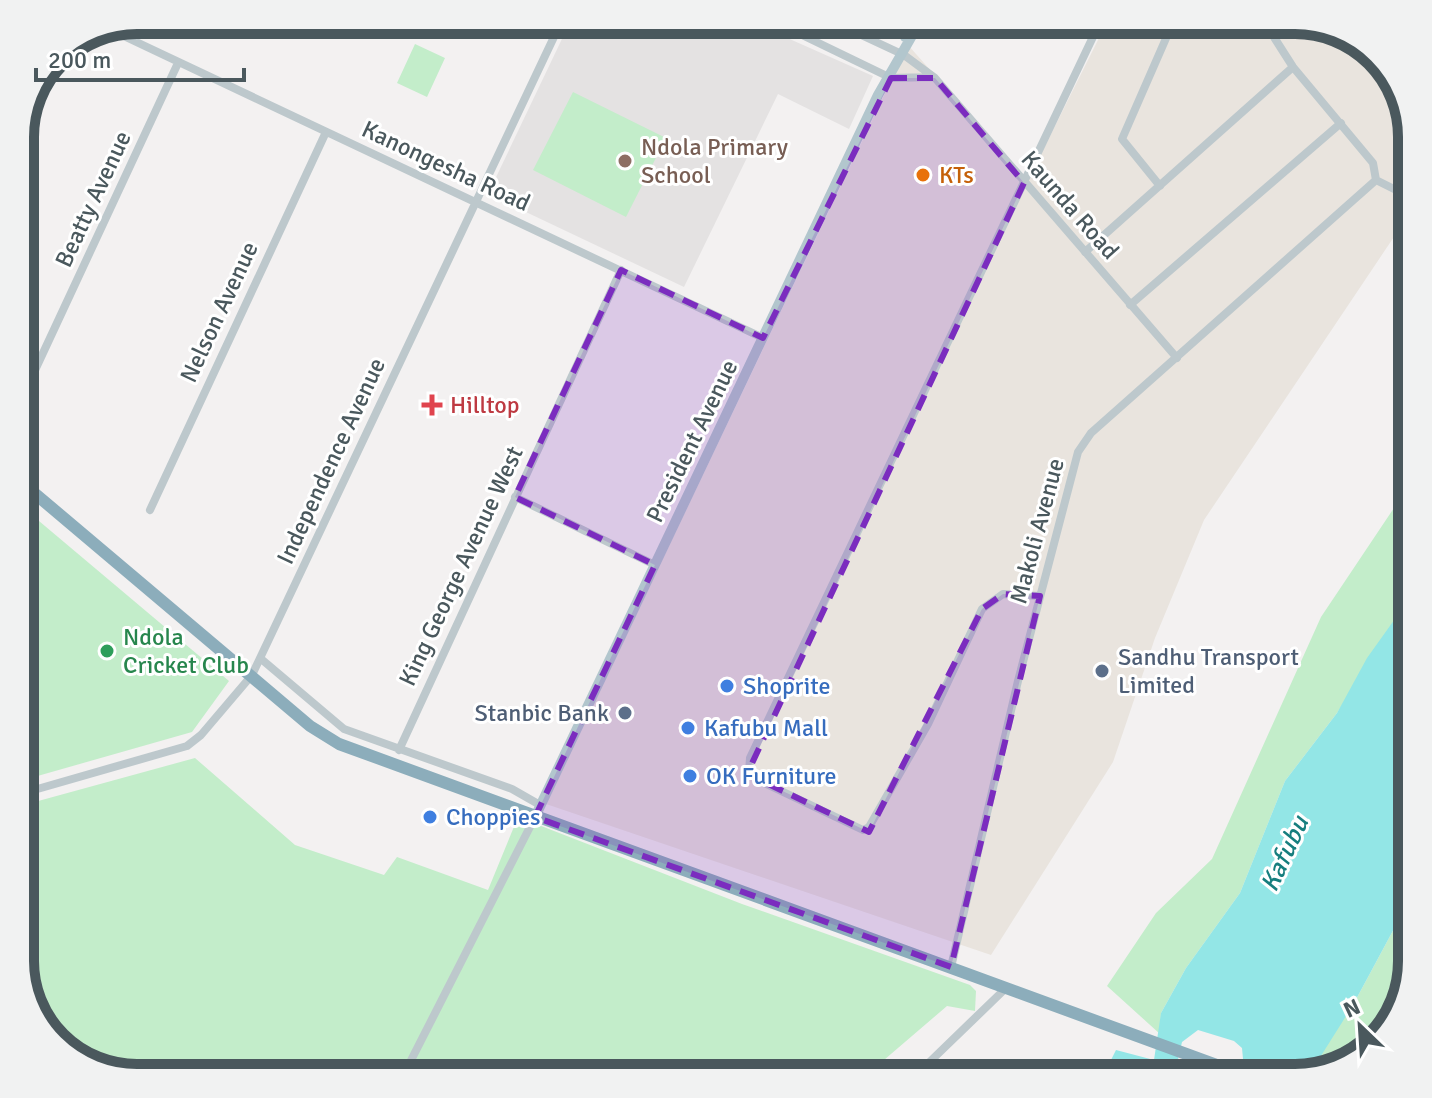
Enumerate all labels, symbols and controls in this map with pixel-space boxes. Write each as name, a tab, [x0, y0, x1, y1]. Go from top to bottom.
scale bar	[36, 32, 244, 82]
text: 200 m	[48, 45, 111, 75]
street label: Kanongesha Road	[357, 114, 535, 218]
street label: Beatty Avenue	[48, 126, 138, 272]
place label: Ndola Primary School	[641, 132, 788, 190]
street label: Kaunda Road	[1015, 145, 1125, 265]
marker: Ndola Primary School	[616, 152, 634, 170]
place label: KTs	[939, 160, 974, 190]
marker: KTs	[914, 166, 932, 184]
street label: Nelson Avenue	[173, 237, 265, 387]
street label: Independence Avenue	[270, 353, 392, 569]
street label: President Avenue	[640, 355, 744, 527]
place label: Hilltop	[450, 390, 520, 420]
marker: Hilltop	[421, 394, 443, 416]
street label: King George Avenue West	[392, 441, 530, 691]
street label: Makoli Avenue	[1003, 455, 1071, 607]
place label: Ndola Cricket Club	[123, 622, 249, 680]
marker: Ndola Cricket Club	[98, 642, 116, 660]
place label: Sandhu Transport Limited	[1118, 642, 1299, 700]
marker: Sandhu Transport Limited	[1093, 662, 1111, 680]
place label: Shoprite	[743, 671, 830, 701]
marker: Shoprite	[718, 677, 736, 695]
place label: Stanbic Bank	[474, 698, 609, 728]
marker: Stanbic Bank	[616, 704, 634, 722]
place label: Kafubu Mall	[704, 713, 828, 743]
marker: Kafubu Mall	[679, 719, 697, 737]
place label: OK Furniture	[706, 761, 837, 791]
marker: OK Furniture	[681, 767, 699, 785]
place label: Choppies	[446, 802, 541, 832]
marker: Choppies	[421, 808, 439, 826]
water label: Kafubu	[1254, 810, 1317, 897]
north arrow	[1320, 986, 1400, 1066]
text: N	[1339, 993, 1364, 1024]

